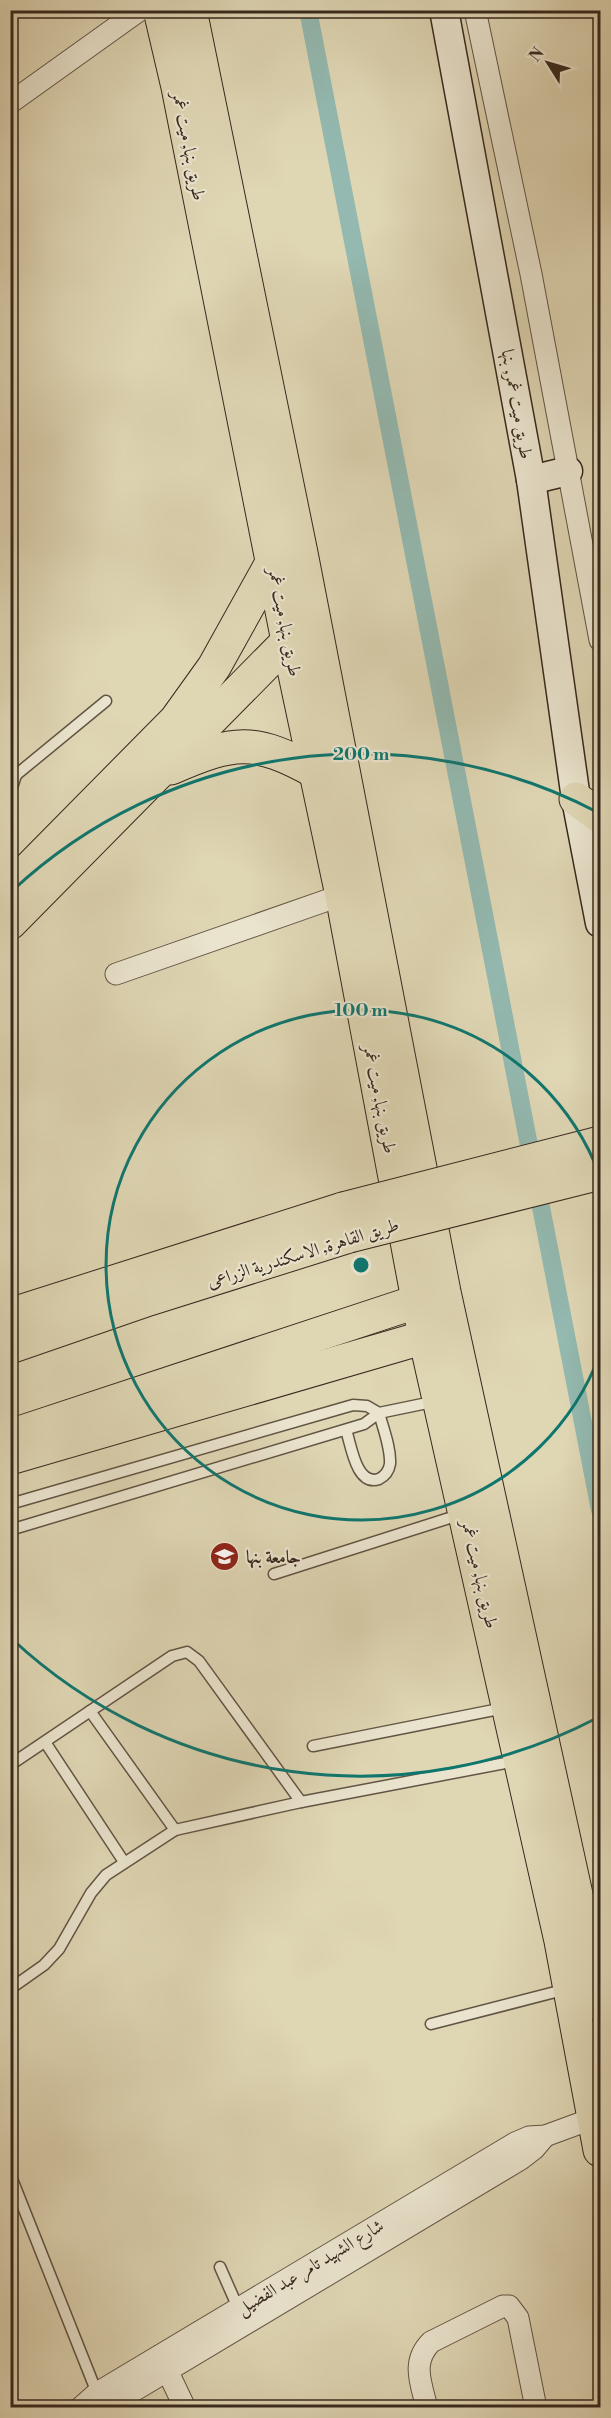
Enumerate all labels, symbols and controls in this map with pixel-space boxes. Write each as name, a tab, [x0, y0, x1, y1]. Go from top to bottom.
north arrow	[518, 33, 578, 93]
text: N	[525, 43, 549, 66]
street label: طريق بنها, ميت غمر	[166, 87, 210, 203]
street label: طريق ميت غمر, بنها	[496, 347, 537, 461]
street label: طريق بنها, ميت غمر	[262, 563, 306, 679]
text: 200 m	[333, 743, 390, 766]
text: 100 m	[334, 999, 388, 1022]
street label: طريق بنها, ميت غمر	[357, 1040, 401, 1156]
street label: طريق القاهرة, الاسكندرية الزراعى	[204, 1213, 402, 1294]
centre of rings	[351, 1255, 371, 1275]
street label: طريق بنها, ميت غمر	[455, 1516, 503, 1631]
school or university icon: جامعة بنها	[209, 1541, 241, 1573]
place label: جامعة بنها	[246, 1546, 301, 1569]
street label: شارع الشهيد تامر عبد الفضيل	[232, 2214, 390, 2323]

